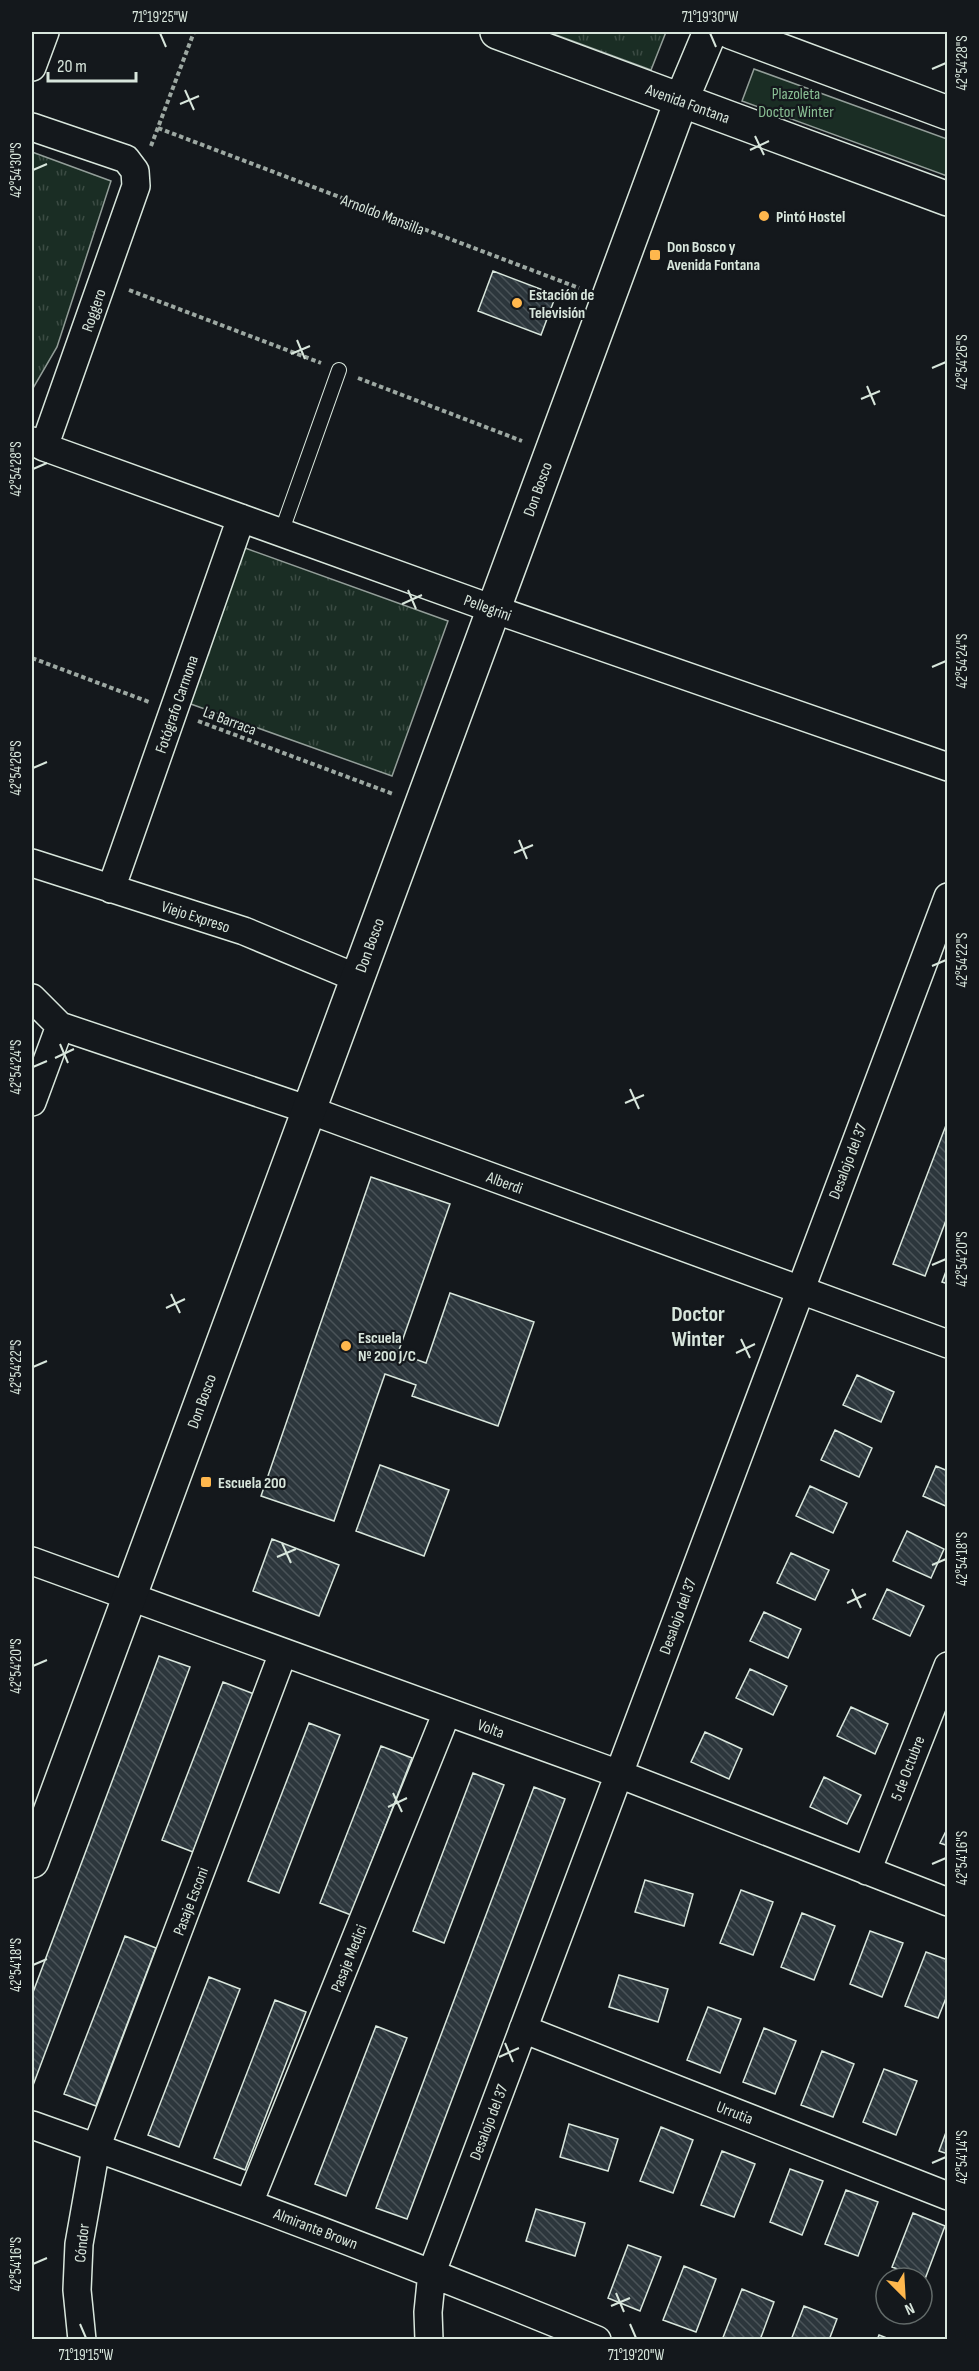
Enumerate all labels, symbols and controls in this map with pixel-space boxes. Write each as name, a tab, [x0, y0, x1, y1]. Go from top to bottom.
text: 71°19'25"W	[132, 8, 188, 27]
text: 71°19'30"W	[682, 8, 738, 27]
text: 42°54'28"S	[953, 35, 972, 91]
scale bar	[48, 45, 136, 83]
text: 20 m	[57, 56, 87, 77]
street label: Avenida Fontana	[642, 80, 732, 128]
park label: Plazoleta Doctor Winter	[758, 85, 834, 122]
text: 42°54'30"S	[7, 142, 26, 198]
street label: Arnoldo Mansilla	[337, 191, 427, 240]
place label: Pintó Hostel	[776, 208, 845, 227]
marker: Pintó Hostel	[757, 209, 771, 223]
place label: Don Bosco y Avenida Fontana	[666, 238, 760, 275]
marker: Don Bosco y Avenida Fontana	[648, 248, 662, 262]
place label: Estación de Televisión	[529, 286, 594, 323]
street label: Roggero	[78, 287, 111, 334]
marker: Estación de Televisión	[510, 296, 524, 310]
text: 42°54'26"S	[953, 334, 972, 390]
text: 42°54'28"S	[7, 441, 26, 497]
street label: Don Bosco	[520, 460, 557, 519]
street label: Pellegrini	[461, 591, 514, 626]
text: 42°54'24"S	[953, 634, 972, 688]
street label: Fotógrafo Carmona	[152, 653, 203, 756]
street label: La Barraca	[200, 703, 259, 740]
text: 42°54'26"S	[7, 740, 26, 796]
street label: Viejo Expreso	[159, 897, 232, 937]
street label: Don Bosco	[352, 916, 389, 975]
text: 42°54'22"S	[953, 933, 972, 987]
text: 42°54'24"S	[7, 1040, 26, 1094]
street label: Desalojo del 37	[825, 1120, 872, 1202]
street label: Alberdi	[483, 1168, 525, 1199]
text: 42°54'20"S	[953, 1231, 972, 1287]
district label: Doctor Winter	[671, 1301, 725, 1353]
place label: Escuela Nº 200 J/C	[358, 1329, 416, 1366]
marker: Escuela Nº 200 J/C	[339, 1339, 353, 1353]
text: 42°54'22"S	[7, 1340, 26, 1394]
street label: Don Bosco	[184, 1372, 221, 1431]
place label: Escuela 200	[218, 1474, 286, 1493]
marker: Escuela 200	[199, 1475, 213, 1489]
text: 42°54'18"S	[953, 1532, 972, 1586]
street label: Desalojo del 37	[656, 1575, 701, 1657]
text: 42°54'20"S	[7, 1638, 26, 1694]
street label: Volta	[474, 1716, 507, 1743]
street label: 5 de Octubre	[887, 1733, 929, 1804]
text: 42°54'16"S	[953, 1831, 972, 1885]
street label: Pasaje Esconi	[170, 1865, 213, 1938]
street label: Pasaje Medici	[327, 1922, 372, 1995]
text: 42°54'18"S	[7, 1938, 26, 1992]
street label: Desalojo del 37	[466, 2081, 513, 2163]
street label: Urrutia	[713, 2098, 756, 2129]
text: 42°54'14"S	[953, 2130, 972, 2184]
street label: Almirante Brown	[270, 2204, 360, 2254]
street label: Cóndor	[71, 2222, 94, 2264]
text: 42°54'16"S	[7, 2237, 26, 2291]
north arrow	[874, 2266, 934, 2326]
text: N	[902, 2298, 917, 2319]
text: 71°19'15"W	[59, 2346, 114, 2365]
text: 71°19'20"W	[608, 2346, 664, 2365]

